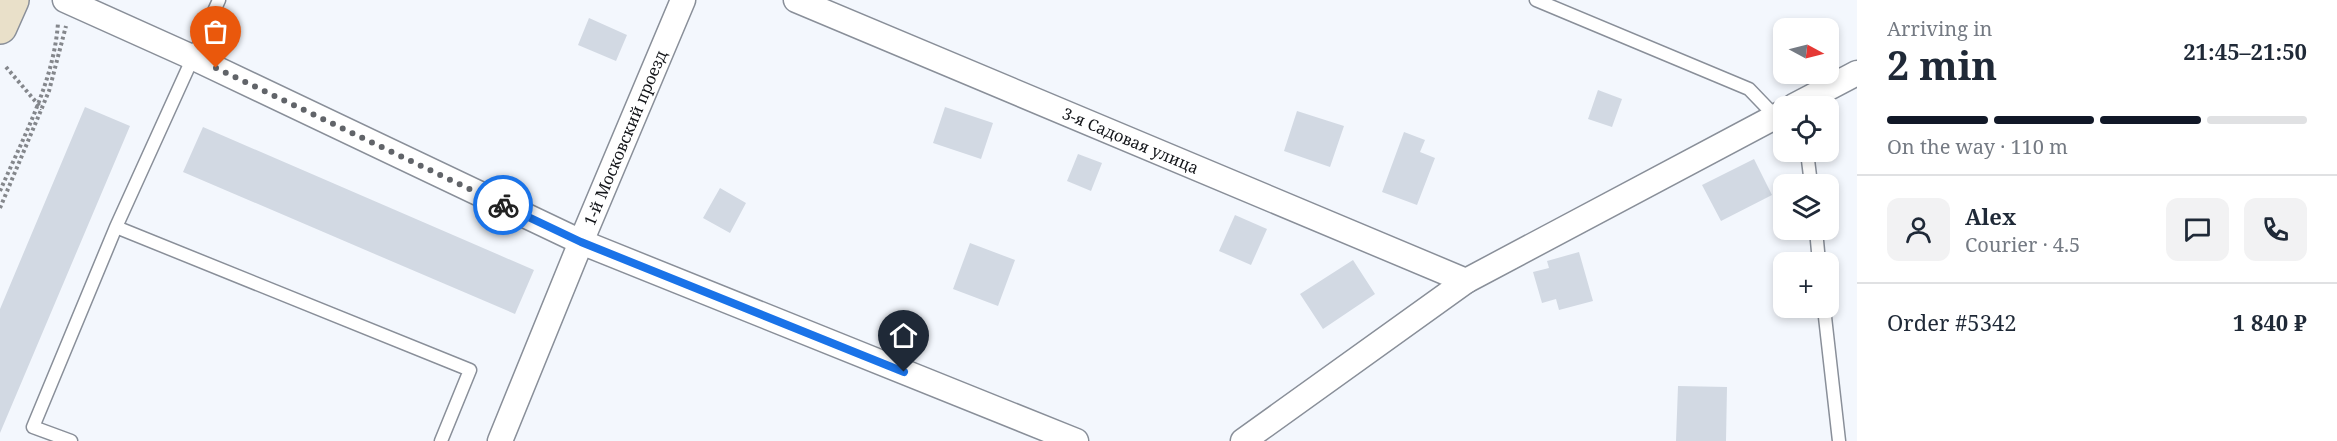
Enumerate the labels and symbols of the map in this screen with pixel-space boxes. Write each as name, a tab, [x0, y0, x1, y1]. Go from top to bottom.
pin	[190, 6, 241, 68]
north arrow	[1773, 18, 1839, 84]
street label: 1-й Московский проезд	[578, 47, 672, 229]
street label: 3-я Садовая улица	[1059, 102, 1202, 179]
courier	[473, 175, 533, 235]
pin	[878, 310, 929, 372]

